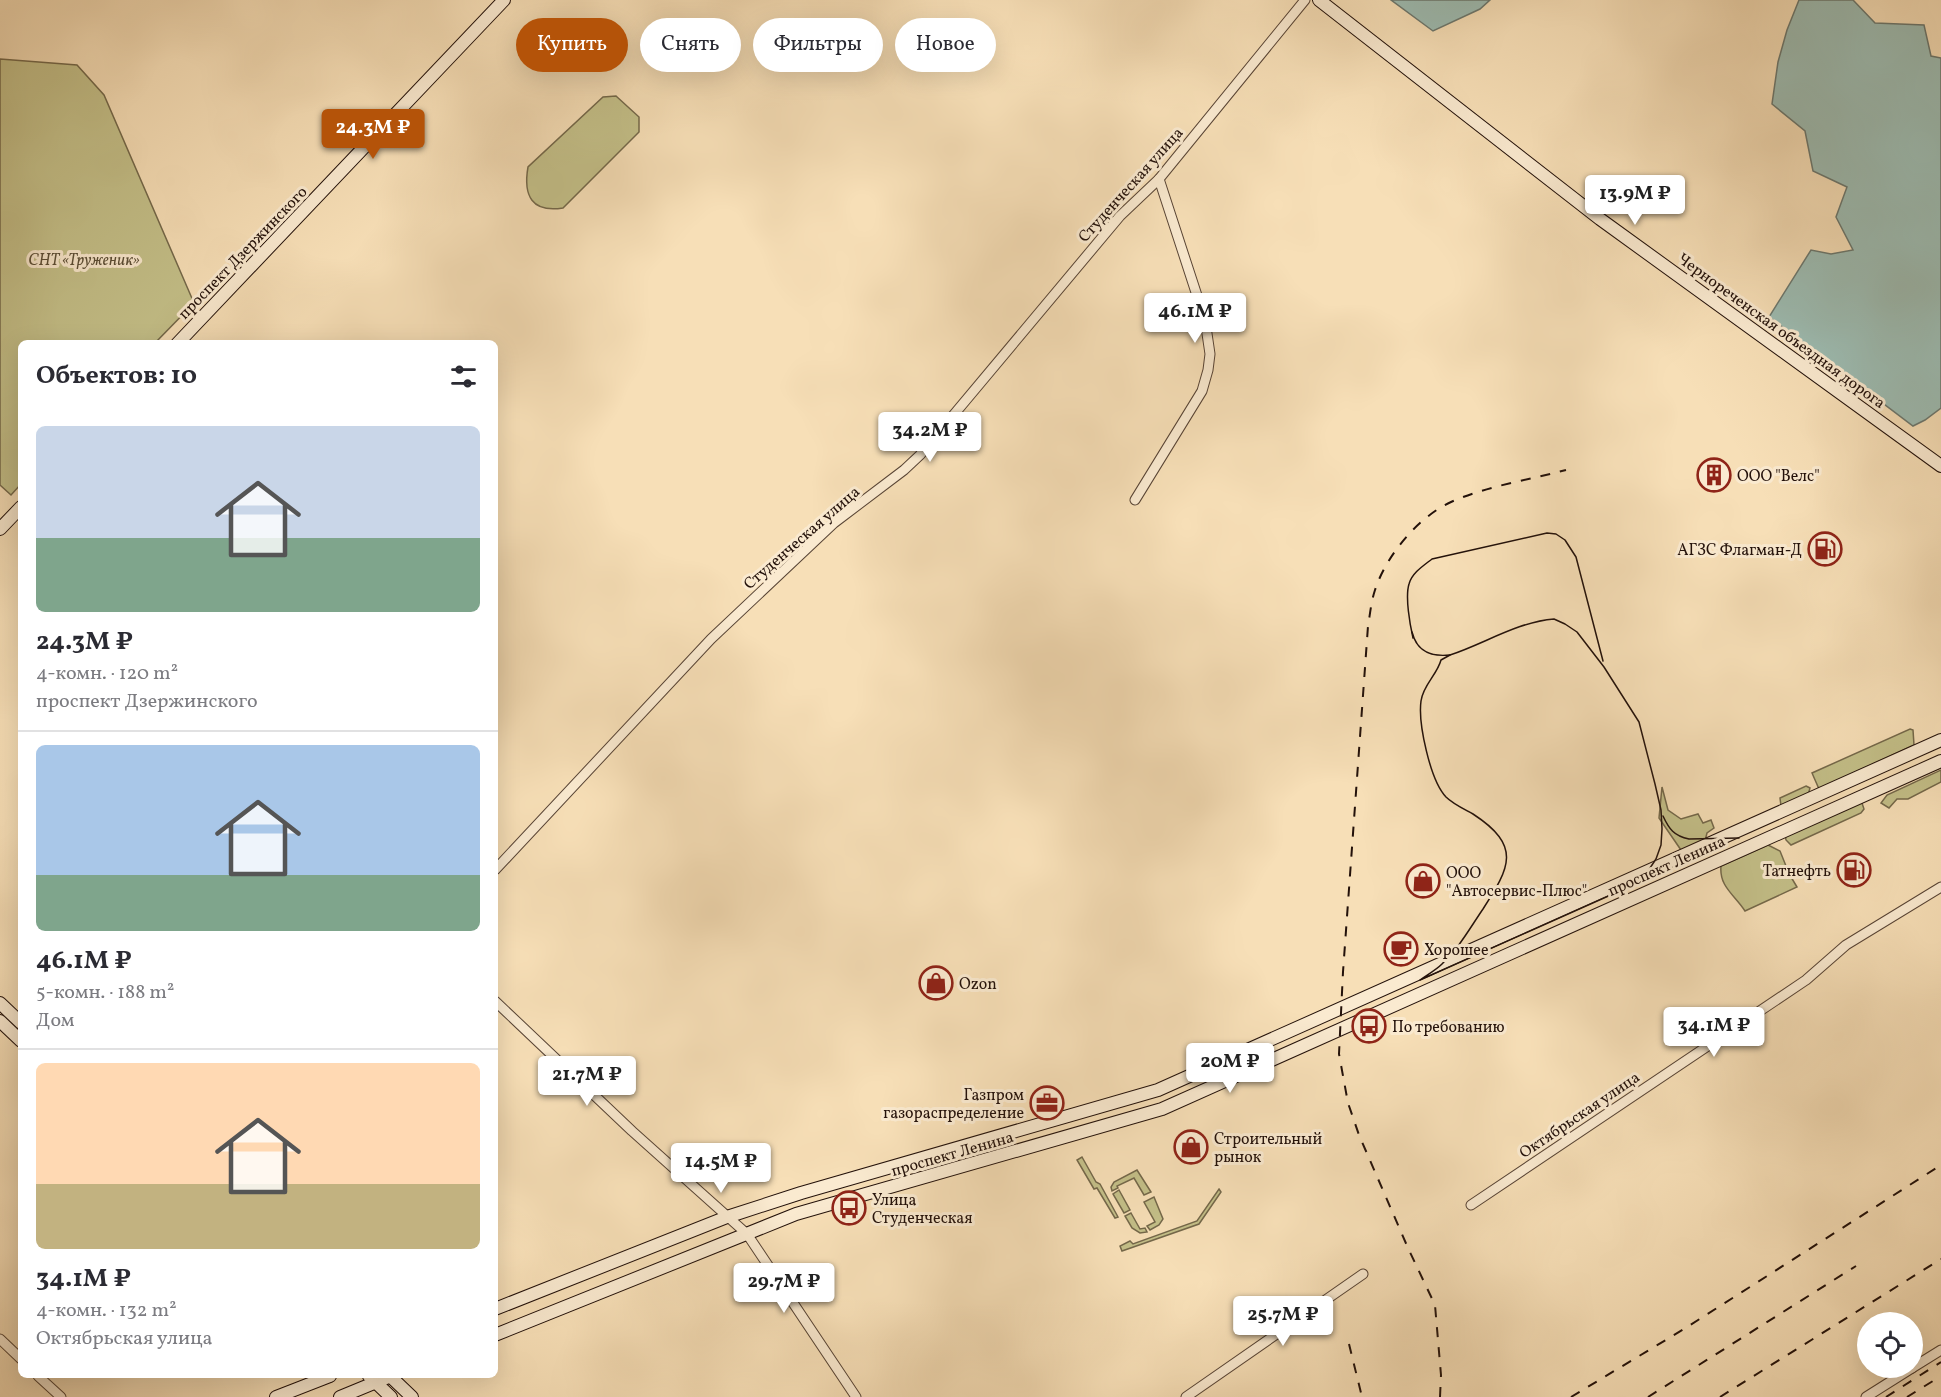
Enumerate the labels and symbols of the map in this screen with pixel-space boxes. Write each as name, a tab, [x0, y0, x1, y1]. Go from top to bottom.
pin: 24.3M ₽	[318, 109, 428, 160]
street label: Студенческая улица	[1074, 123, 1189, 248]
pin: 13.9M ₽	[1580, 175, 1690, 226]
street label: проспект Дзержинского	[174, 182, 313, 325]
street label: Чернореченская объездная дорога	[1672, 249, 1889, 415]
park label: СНТ «Труженик»	[28, 250, 140, 272]
pin: 46.1M ₽	[1140, 293, 1250, 344]
pin: 34.2M ₽	[875, 412, 985, 463]
building icon: ООО "Велс"	[1696, 457, 1732, 493]
place label: ООО "Велс"	[1737, 466, 1820, 488]
street label: Студенческая улица	[739, 482, 865, 595]
fuel station icon: АГЗС Флагман-Д	[1807, 531, 1843, 567]
place label: АГЗС Флагман-Д	[1677, 540, 1802, 562]
street label: проспект Ленина	[1605, 831, 1729, 903]
fuel station icon: Татнефть	[1836, 852, 1872, 888]
place label: Татнефть	[1763, 861, 1831, 883]
shop icon: ООО "Автосервис-Плюс"	[1405, 863, 1441, 899]
place label: ООО "Автосервис-Плюс"	[1446, 863, 1587, 903]
cafe icon: Хорошее	[1383, 931, 1419, 967]
place label: Хорошее	[1424, 940, 1489, 962]
shop icon: Ozon	[918, 965, 954, 1001]
place label: Ozon	[959, 974, 997, 996]
pin: 34.1M ₽	[1659, 1007, 1769, 1058]
bus stop icon: По требованию	[1351, 1008, 1387, 1044]
place label: По требованию	[1392, 1017, 1505, 1039]
pin: 20M ₽	[1188, 1043, 1272, 1094]
pin: 21.7M ₽	[532, 1056, 642, 1107]
street label: Октябрьская улица	[1515, 1067, 1645, 1164]
place label: Газпром газораспределение	[883, 1085, 1024, 1125]
office icon: Газпром газораспределение	[1029, 1085, 1065, 1121]
street label: проспект Ленина	[889, 1127, 1016, 1183]
shop icon: Строительный рынок	[1173, 1129, 1209, 1165]
place label: Строительный рынок	[1214, 1129, 1322, 1169]
pin: 14.5M ₽	[666, 1143, 776, 1194]
bus stop icon: Улица Студенческая	[831, 1190, 867, 1226]
place label: Улица Студенческая	[872, 1190, 973, 1230]
pin: 29.7M ₽	[729, 1263, 839, 1314]
pin: 25.7M ₽	[1228, 1296, 1338, 1347]

